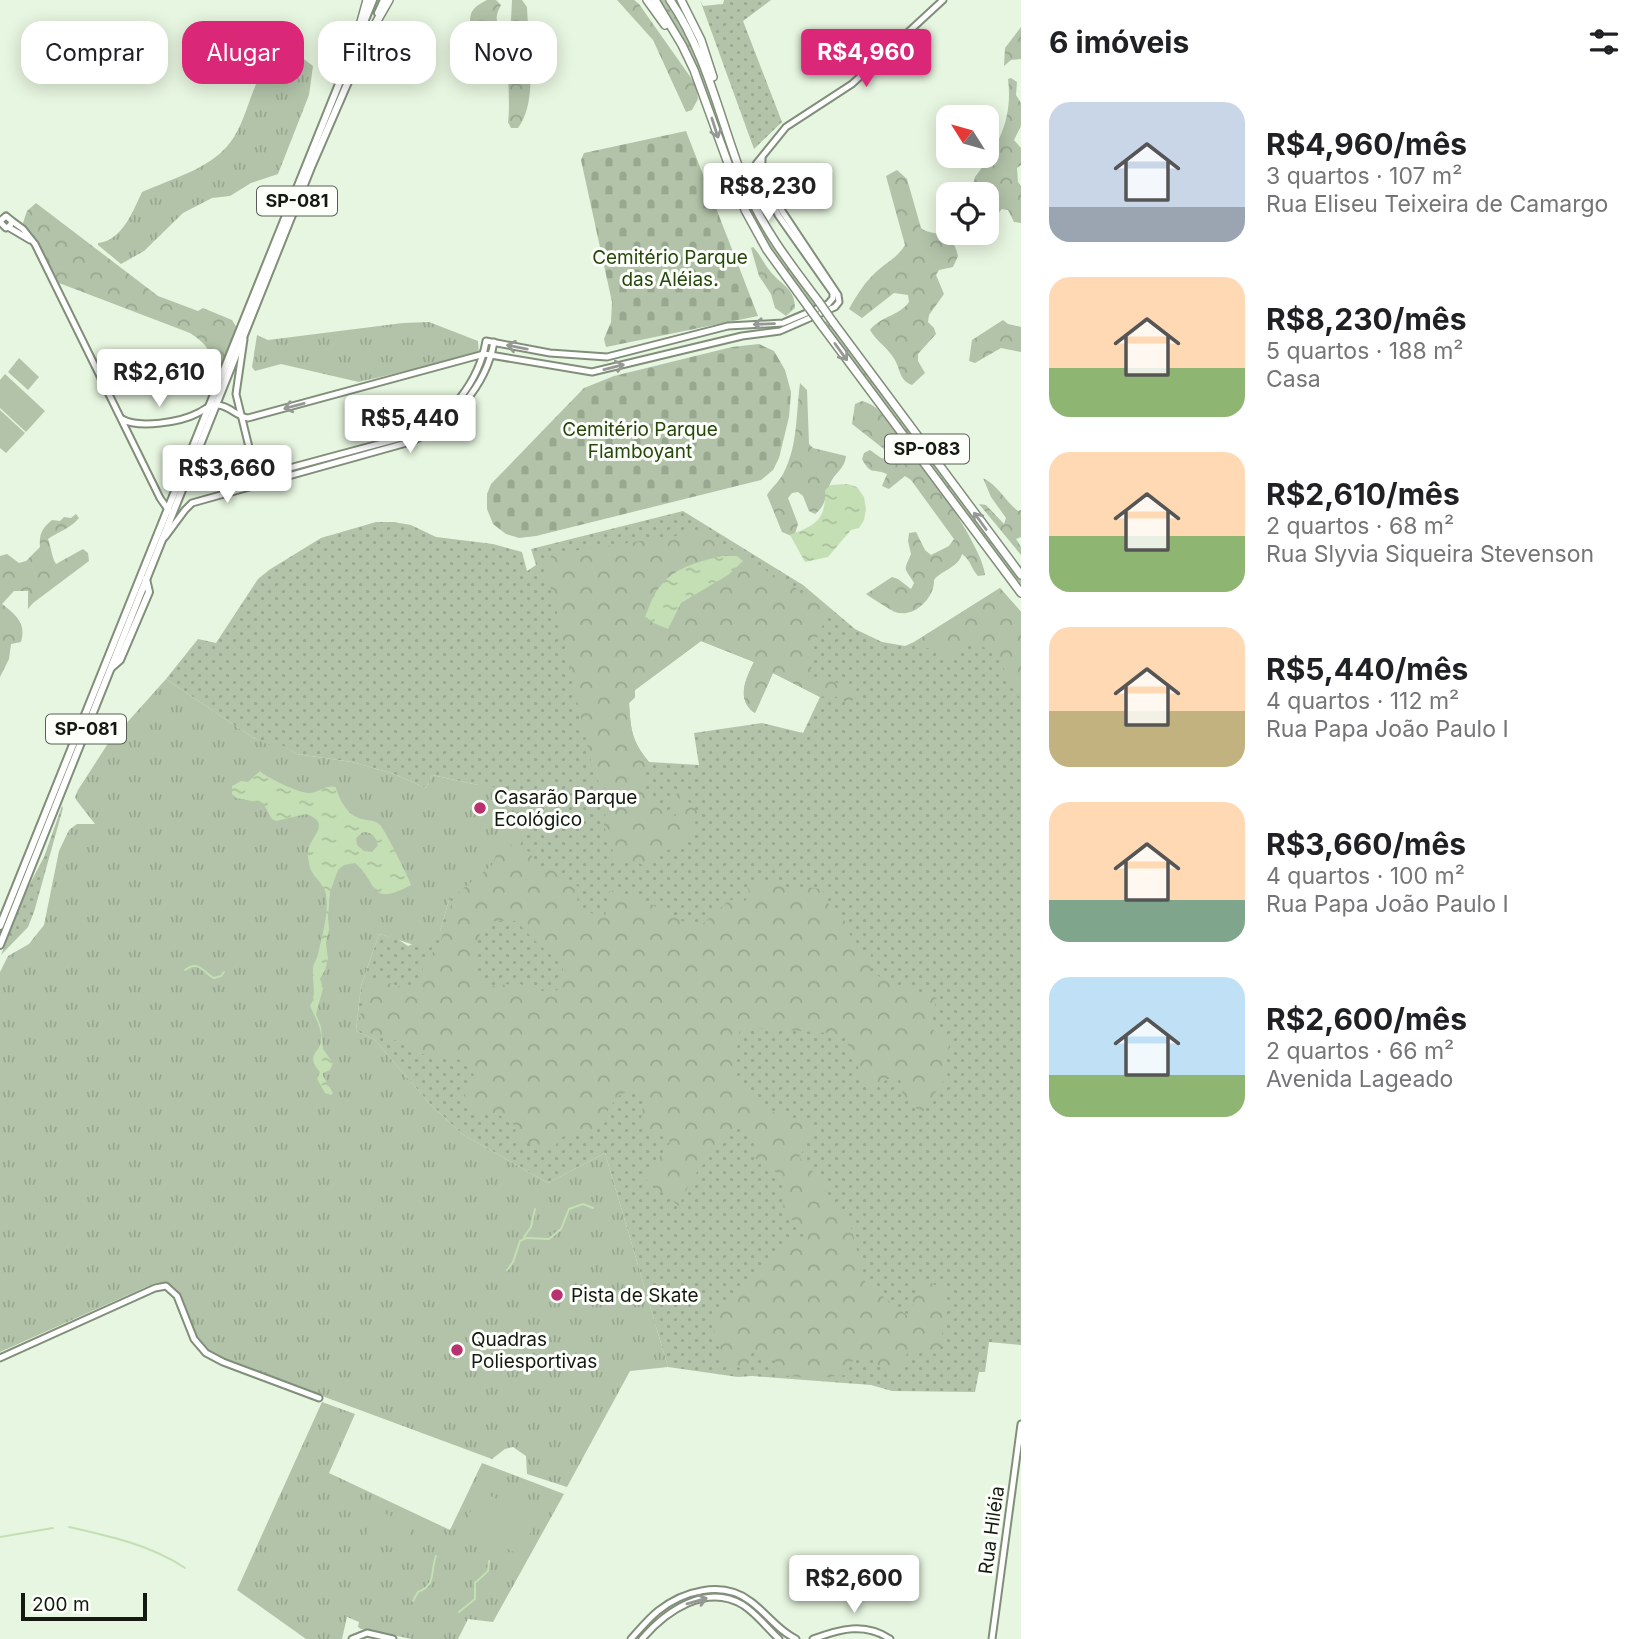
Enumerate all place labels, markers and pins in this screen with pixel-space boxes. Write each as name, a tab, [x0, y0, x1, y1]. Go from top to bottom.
pin: R$4,960	[801, 29, 931, 89]
pin: R$8,230	[703, 164, 833, 223]
pin: R$2,610	[94, 350, 224, 409]
pin: R$5,440	[345, 396, 475, 455]
pin: R$3,660	[162, 446, 292, 505]
place label: Casarão Parque Ecológico	[494, 786, 637, 831]
marker: Casarão Parque Ecológico	[472, 800, 488, 816]
place label: Pista de Skate	[571, 1284, 699, 1307]
marker: Pista de Skate	[549, 1287, 565, 1303]
place label: Quadras Poliesportivas	[471, 1328, 597, 1373]
marker: Quadras Poliesportivas	[449, 1342, 465, 1358]
pin: R$2,600	[789, 1556, 919, 1615]

